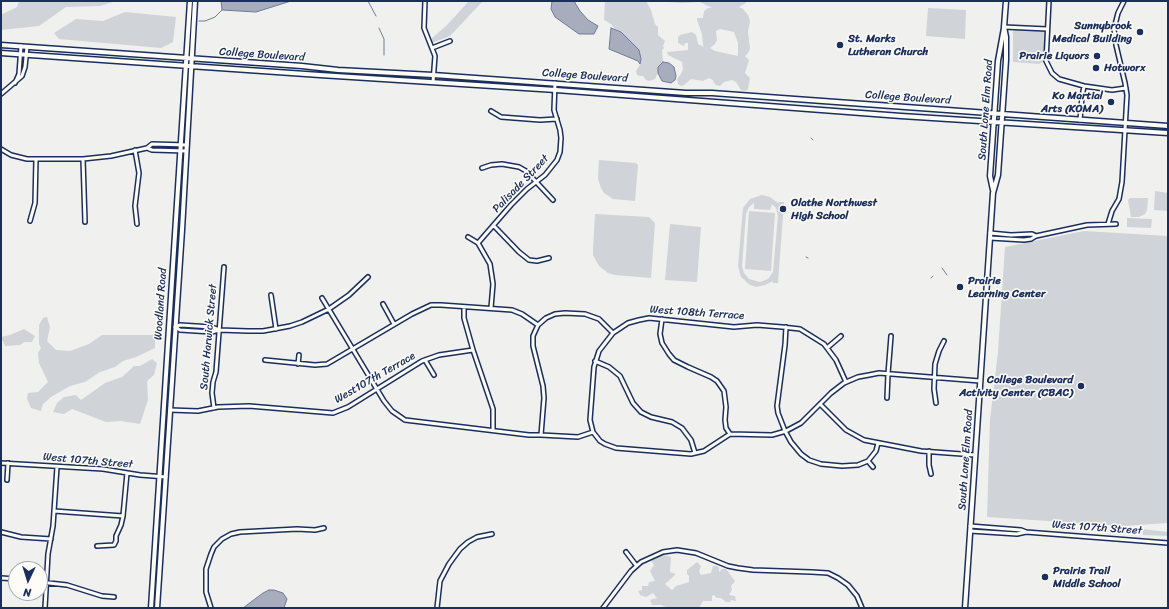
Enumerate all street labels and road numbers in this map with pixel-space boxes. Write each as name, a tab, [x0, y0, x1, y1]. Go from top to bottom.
street label: College Boulevard	[219, 45, 305, 65]
street label: South Lone Elm Road	[976, 59, 996, 161]
street label: College Boulevard	[542, 66, 628, 86]
street label: College Boulevard	[865, 88, 951, 108]
street label: Palisade Street	[490, 152, 552, 216]
street label: Woodland Road	[152, 267, 170, 341]
street label: South Harwick Street	[198, 283, 220, 391]
street label: West 108th Terrace	[649, 303, 745, 323]
street label: West107th Terrace	[332, 350, 418, 406]
street label: South Lone Elm Road	[956, 409, 976, 511]
street label: West 107th Street	[42, 450, 134, 472]
street label: West 107th Street	[1052, 518, 1142, 538]

